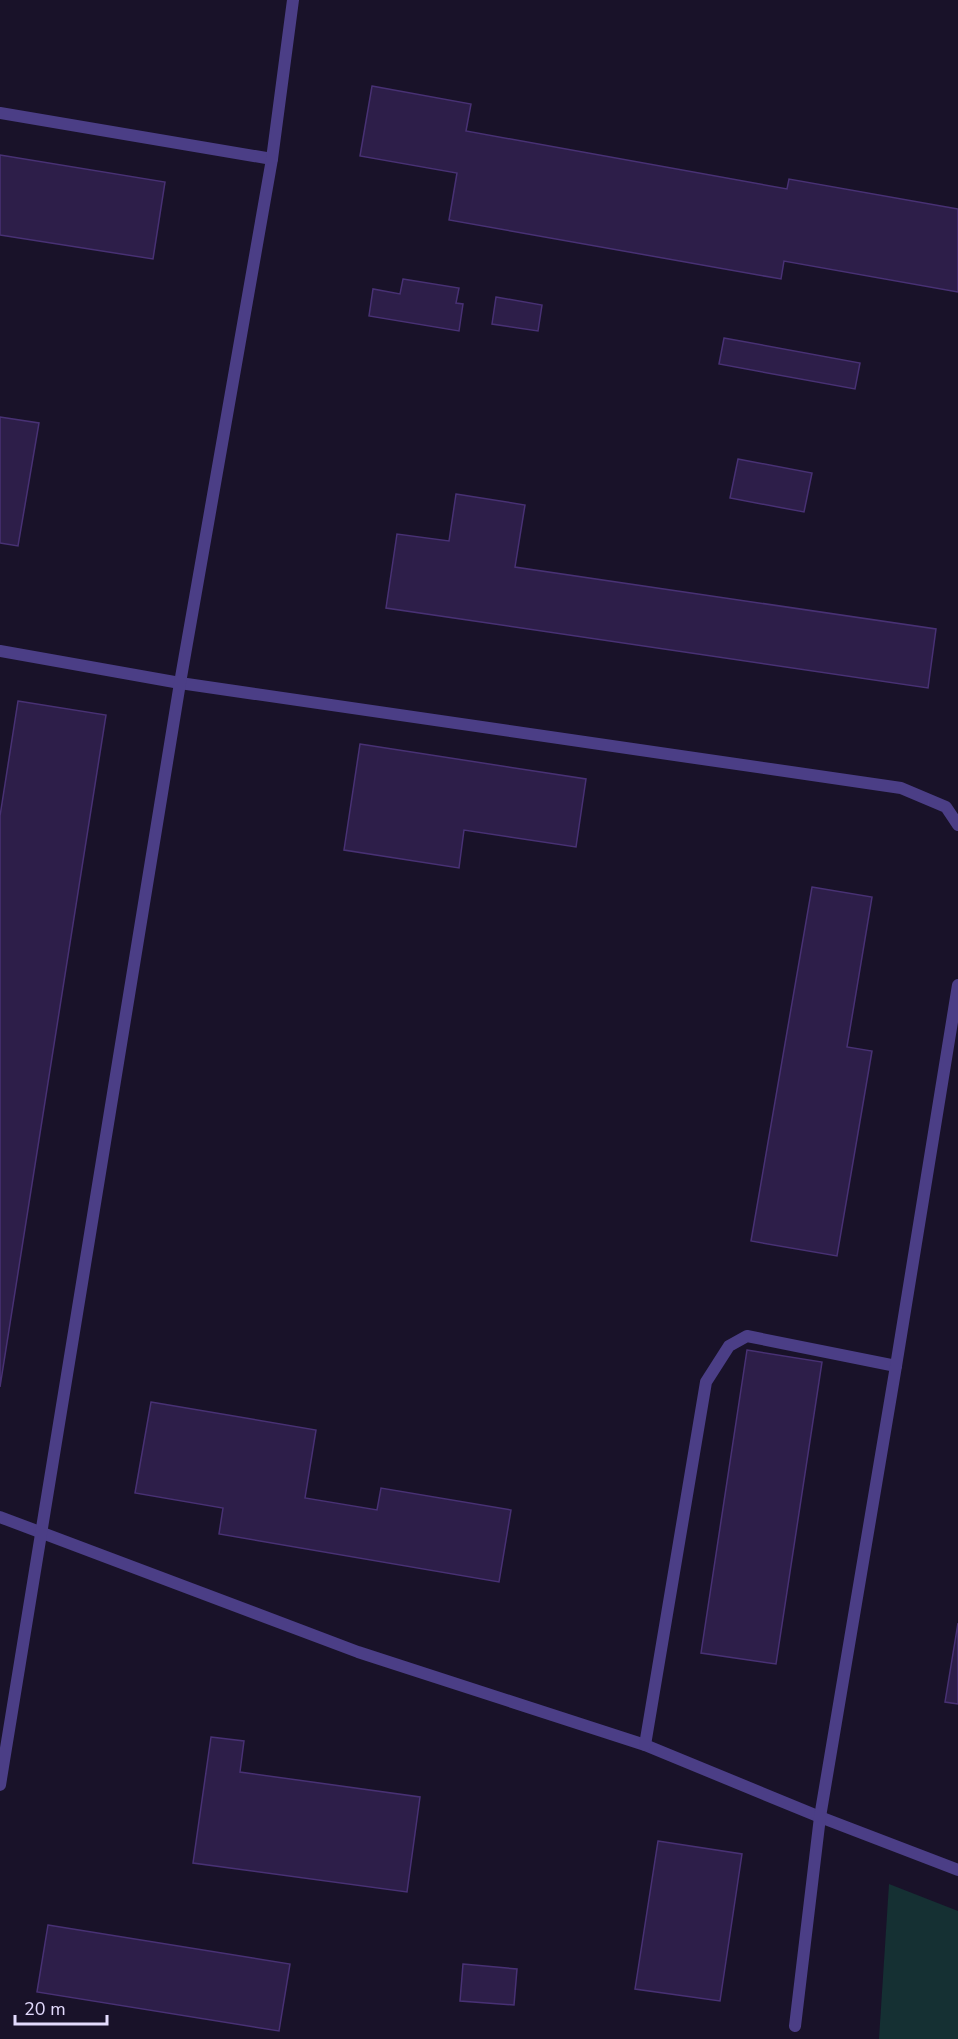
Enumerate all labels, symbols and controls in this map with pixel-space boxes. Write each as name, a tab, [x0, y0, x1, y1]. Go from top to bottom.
scale bar	[15, 1988, 106, 2026]
text: 20 m	[24, 1997, 66, 2021]

